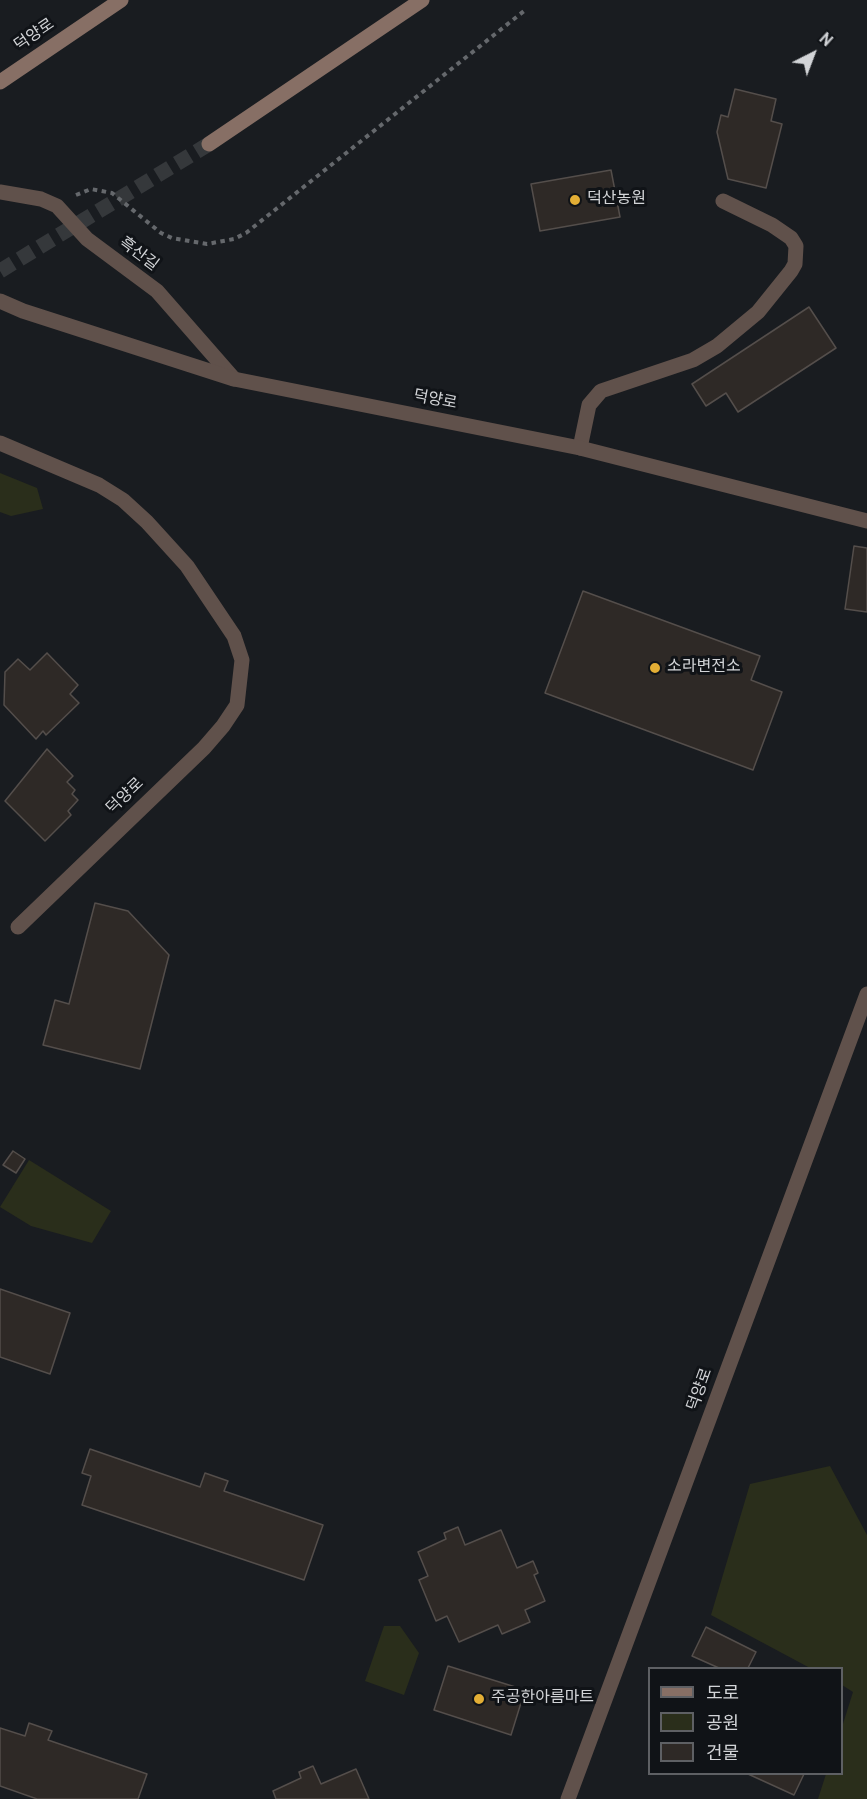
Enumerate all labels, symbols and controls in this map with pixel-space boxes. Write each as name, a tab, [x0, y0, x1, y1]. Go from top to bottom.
street label: 덕양로	[11, 16, 59, 56]
north arrow	[783, 24, 843, 84]
text: N	[814, 29, 836, 52]
place label: 덕산농원	[587, 190, 646, 210]
marker: 덕산농원	[568, 193, 582, 207]
street label: 흑산길	[115, 234, 161, 276]
street label: 덕양로	[411, 387, 459, 415]
place label: 소라변전소	[667, 658, 741, 678]
marker: 소라변전소	[648, 661, 662, 675]
street label: 덕양로	[103, 775, 149, 819]
street label: 덕양로	[684, 1366, 718, 1414]
legend	[648, 1667, 843, 1775]
text: 도로	[706, 1683, 739, 1706]
place label: 주공한아름마트	[491, 1689, 594, 1709]
marker: 주공한아름마트	[472, 1692, 486, 1706]
text: 공원	[706, 1713, 739, 1736]
text: 건물	[706, 1743, 739, 1766]

